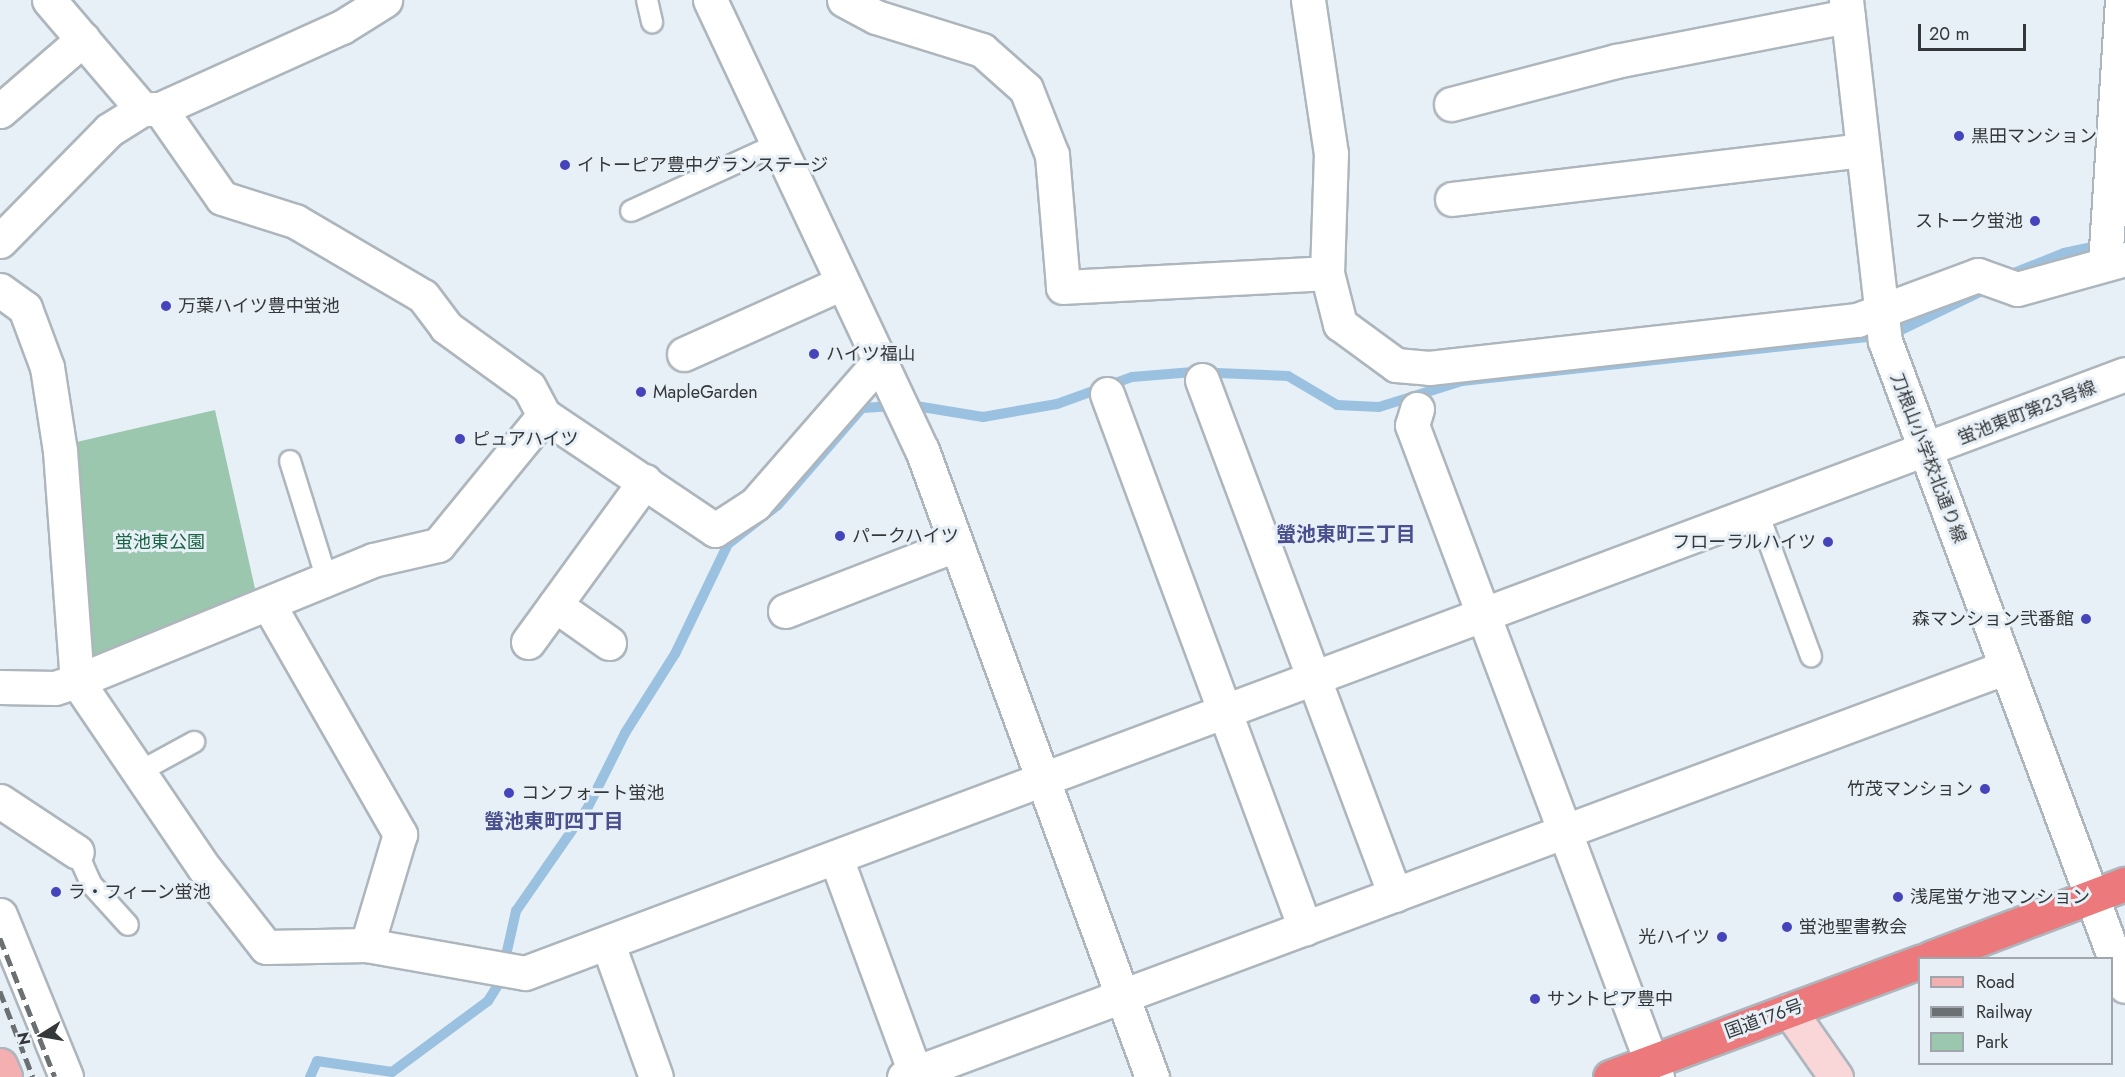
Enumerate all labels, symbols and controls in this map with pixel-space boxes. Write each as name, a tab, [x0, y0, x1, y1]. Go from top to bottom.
scale bar	[1921, 12, 2029, 50]
text: 20 m	[1929, 21, 1969, 47]
place label: 黒田マンション	[1971, 125, 2097, 147]
marker: 黒田マンション	[1952, 129, 1966, 143]
place label: イトーピア豊中グランステージ	[577, 154, 829, 176]
marker: イトーピア豊中グランステージ	[558, 158, 572, 172]
place label: ストーク蛍池	[1915, 210, 2023, 232]
marker: ストーク蛍池	[2028, 214, 2042, 228]
place label: 万葉ハイツ豊中蛍池	[178, 295, 340, 317]
marker: 万葉ハイツ豊中蛍池	[159, 299, 173, 313]
place label: ハイツ福山	[826, 343, 916, 365]
marker: ハイツ福山	[807, 347, 821, 361]
street label: 刀根山小学校北通り線	[1886, 370, 1970, 546]
street label: 蛍池東町第23号線	[1955, 377, 2099, 449]
place label: MapleGarden	[653, 381, 758, 403]
marker: MapleGarden	[634, 385, 648, 399]
place label: ピュアハイツ	[472, 428, 580, 450]
marker: ピュアハイツ	[453, 432, 467, 446]
district label: 螢池東町三丁目	[1276, 522, 1416, 546]
place label: パークハイツ	[852, 525, 960, 547]
marker: パークハイツ	[833, 529, 847, 543]
park label: 蛍池東公園	[115, 531, 205, 553]
place label: フローラルハイツ	[1672, 531, 1816, 553]
marker: フローラルハイツ	[1821, 535, 1835, 549]
place label: 森マンション弐番館	[1912, 608, 2074, 630]
marker: 森マンション弐番館	[2079, 612, 2093, 626]
place label: 竹茂マンション	[1847, 778, 1973, 800]
place label: コンフォート蛍池	[521, 782, 665, 804]
marker: 竹茂マンション	[1978, 782, 1992, 796]
marker: コンフォート蛍池	[502, 786, 516, 800]
district label: 螢池東町四丁目	[484, 809, 624, 833]
place label: ラ・フィーン蛍池	[68, 881, 212, 903]
marker: ラ・フィーン蛍池	[49, 885, 63, 899]
place label: 浅尾蛍ケ池マンション	[1910, 886, 2090, 908]
marker: 浅尾蛍ケ池マンション	[1891, 890, 1905, 904]
place label: 蛍池聖書教会	[1799, 916, 1907, 938]
marker: 蛍池聖書教会	[1780, 920, 1794, 934]
place label: 光ハイツ	[1638, 926, 1710, 948]
marker: 光ハイツ	[1715, 930, 1729, 944]
legend	[1918, 957, 2113, 1065]
text: Road	[1976, 969, 2015, 995]
place label: サントピア豊中	[1547, 988, 1673, 1010]
marker: サントピア豊中	[1528, 992, 1542, 1006]
street label: 国道176号	[1722, 995, 1806, 1043]
text: Railway	[1976, 999, 2032, 1025]
north arrow	[12, 1005, 72, 1065]
text: Park	[1976, 1029, 2008, 1055]
text: N	[11, 1030, 36, 1047]

